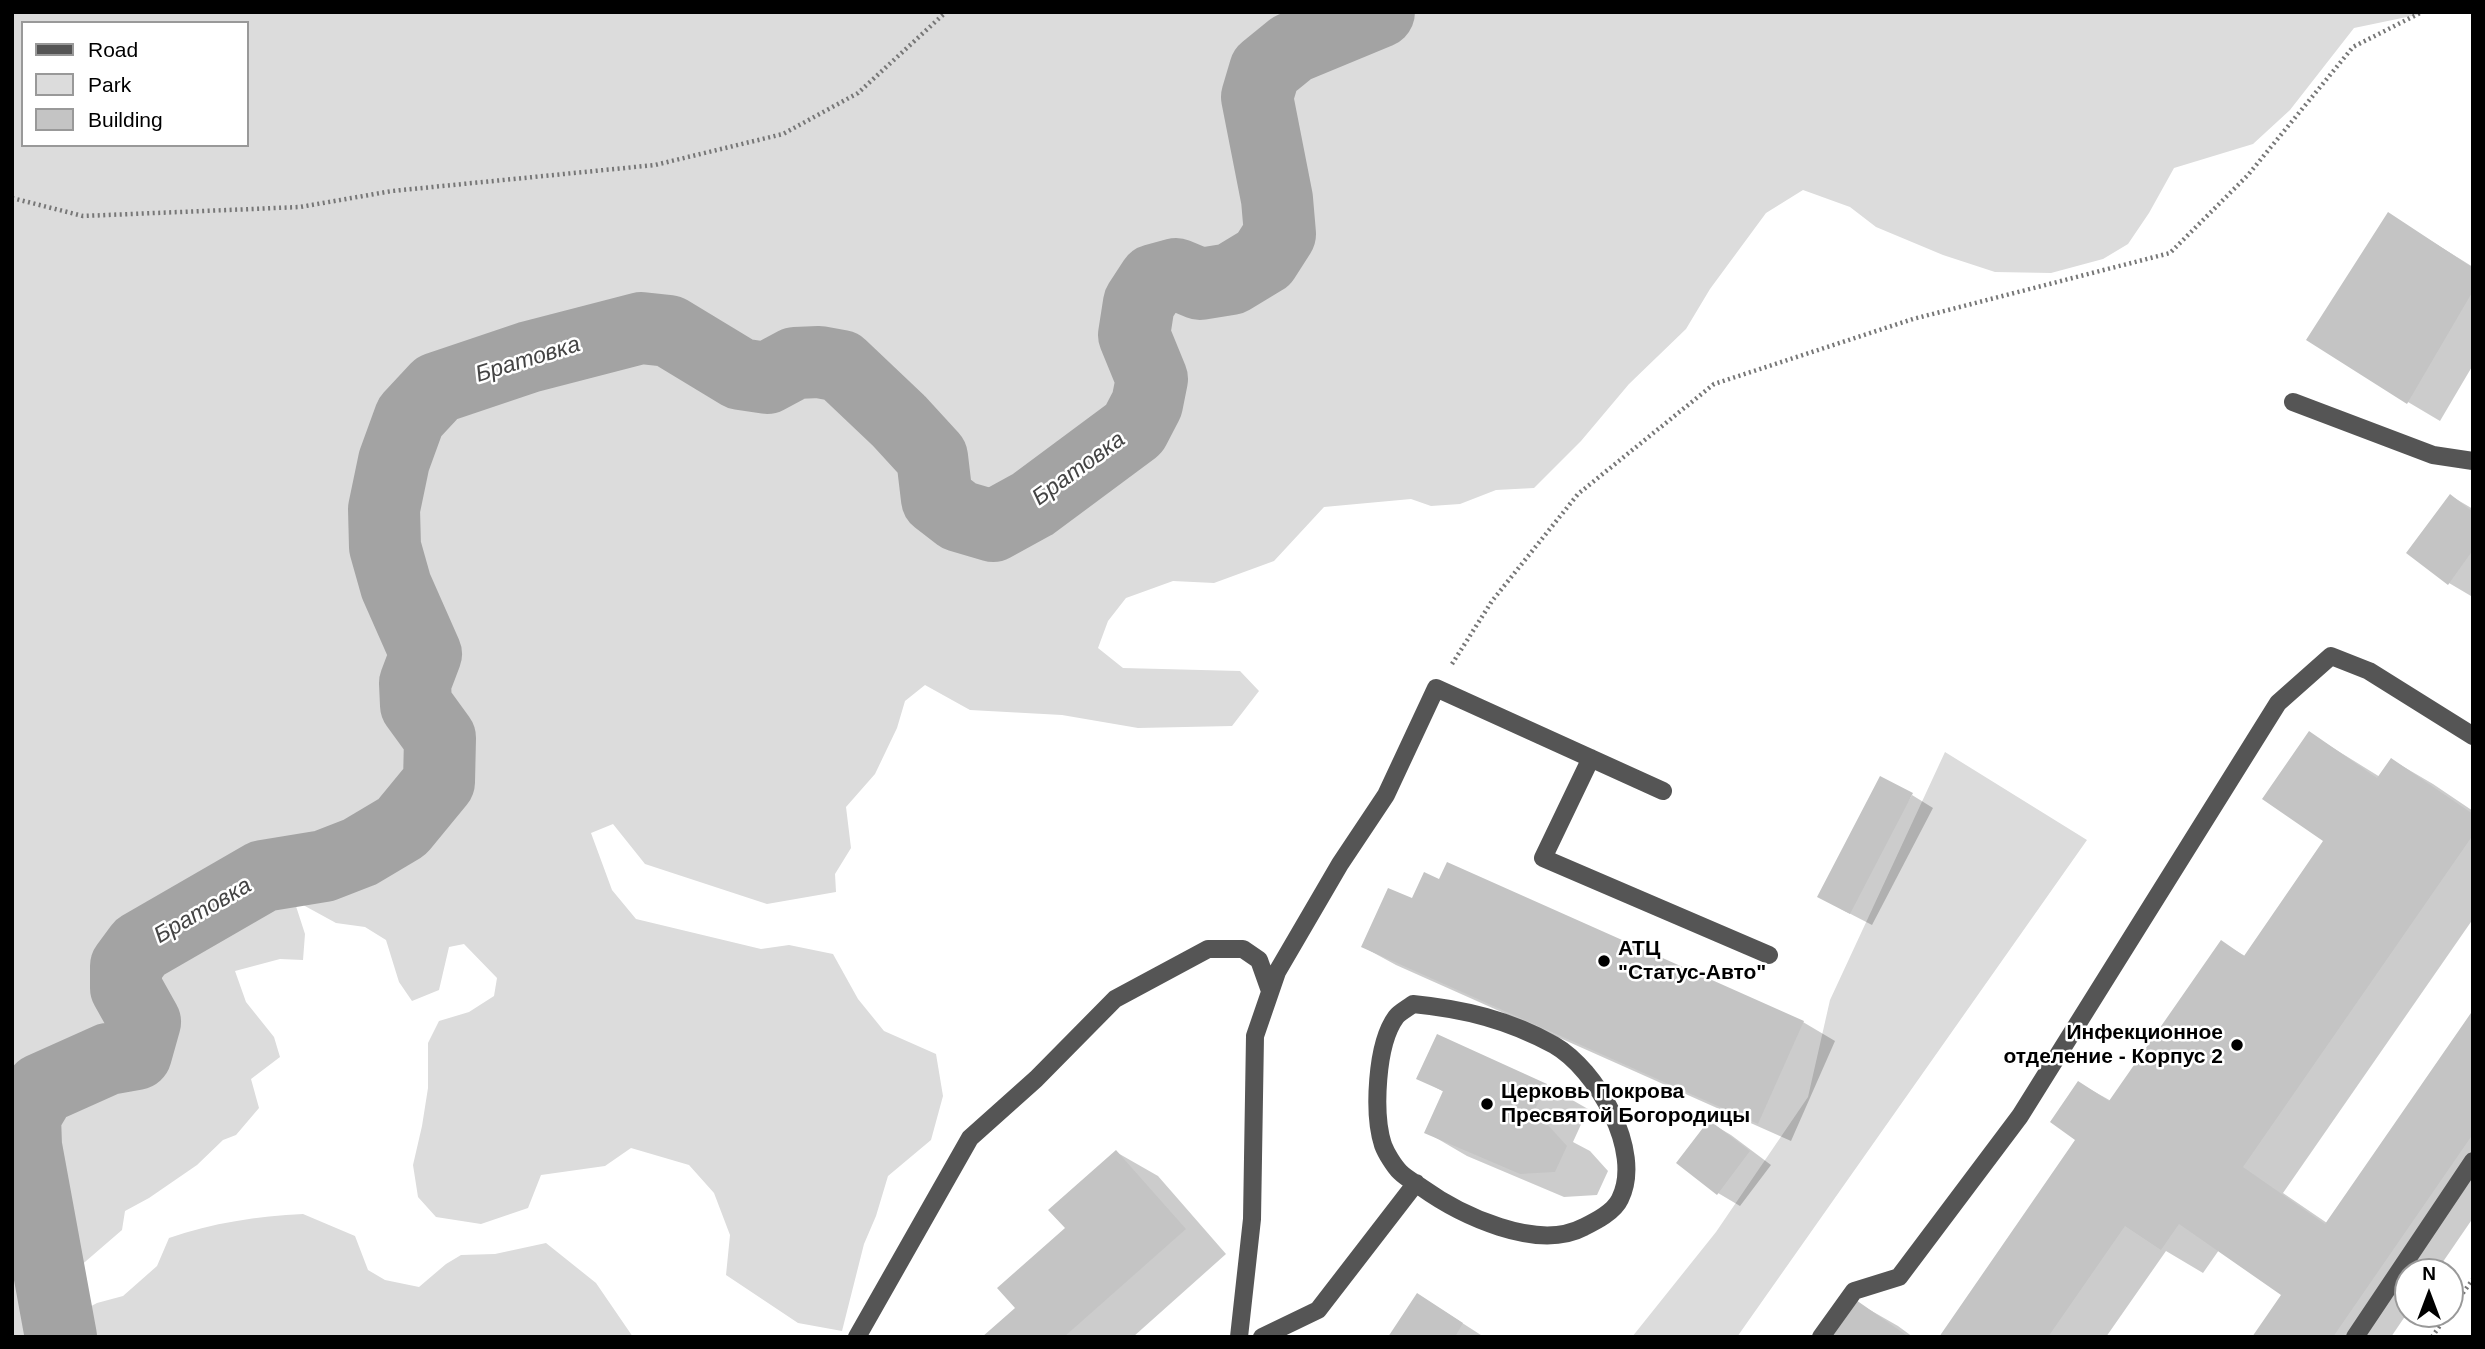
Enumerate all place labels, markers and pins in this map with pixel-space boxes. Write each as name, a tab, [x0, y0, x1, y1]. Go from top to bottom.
place label: АТЦ "Статус-Авто"	[1618, 936, 1766, 986]
marker: АТЦ "Статус-Авто"	[1596, 953, 1612, 969]
place label: Инфекционное отделение - Корпус 2	[2003, 1020, 2223, 1070]
marker: Инфекционное отделение - Корпус 2	[2229, 1037, 2245, 1053]
place label: Церковь Покрова Пресвятой Богородицы	[1501, 1079, 1750, 1129]
marker: Церковь Покрова Пресвятой Богородицы	[1479, 1096, 1495, 1112]

